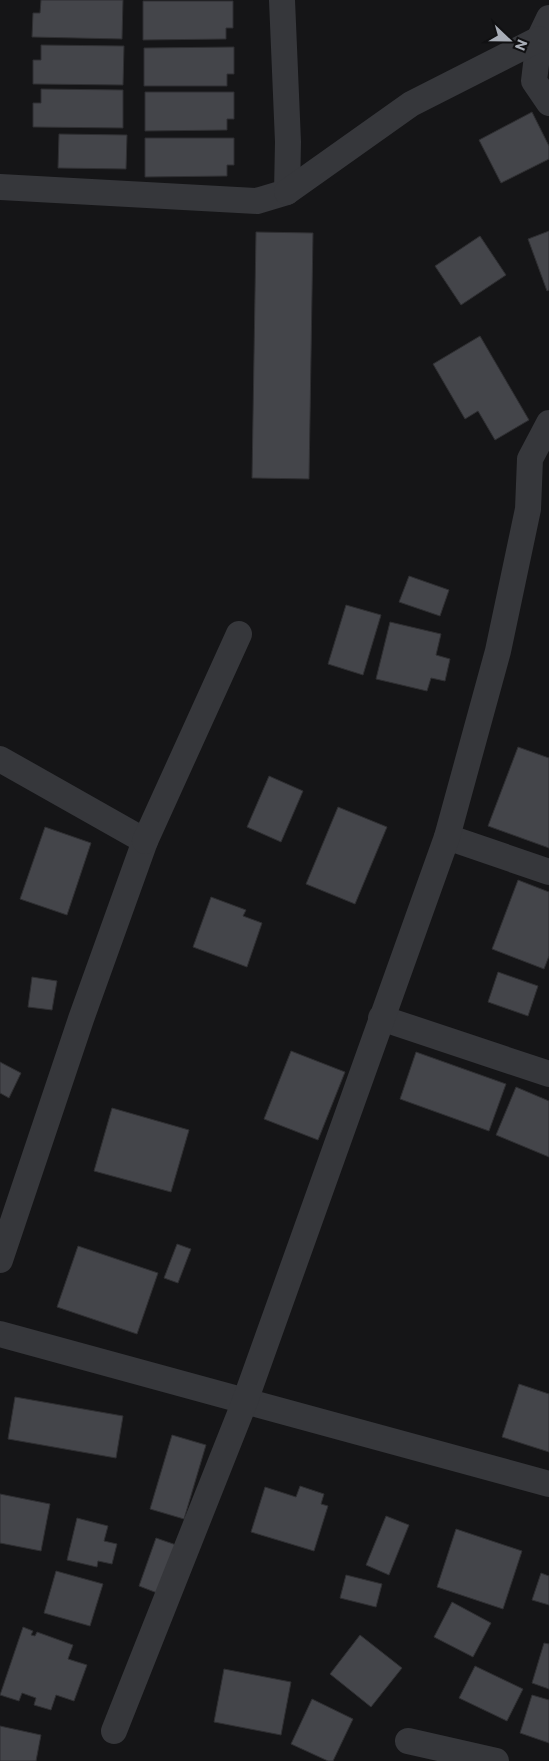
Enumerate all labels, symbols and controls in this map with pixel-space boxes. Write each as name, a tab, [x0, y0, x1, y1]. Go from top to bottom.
north arrow	[484, 15, 534, 65]
text: N	[512, 37, 531, 53]

